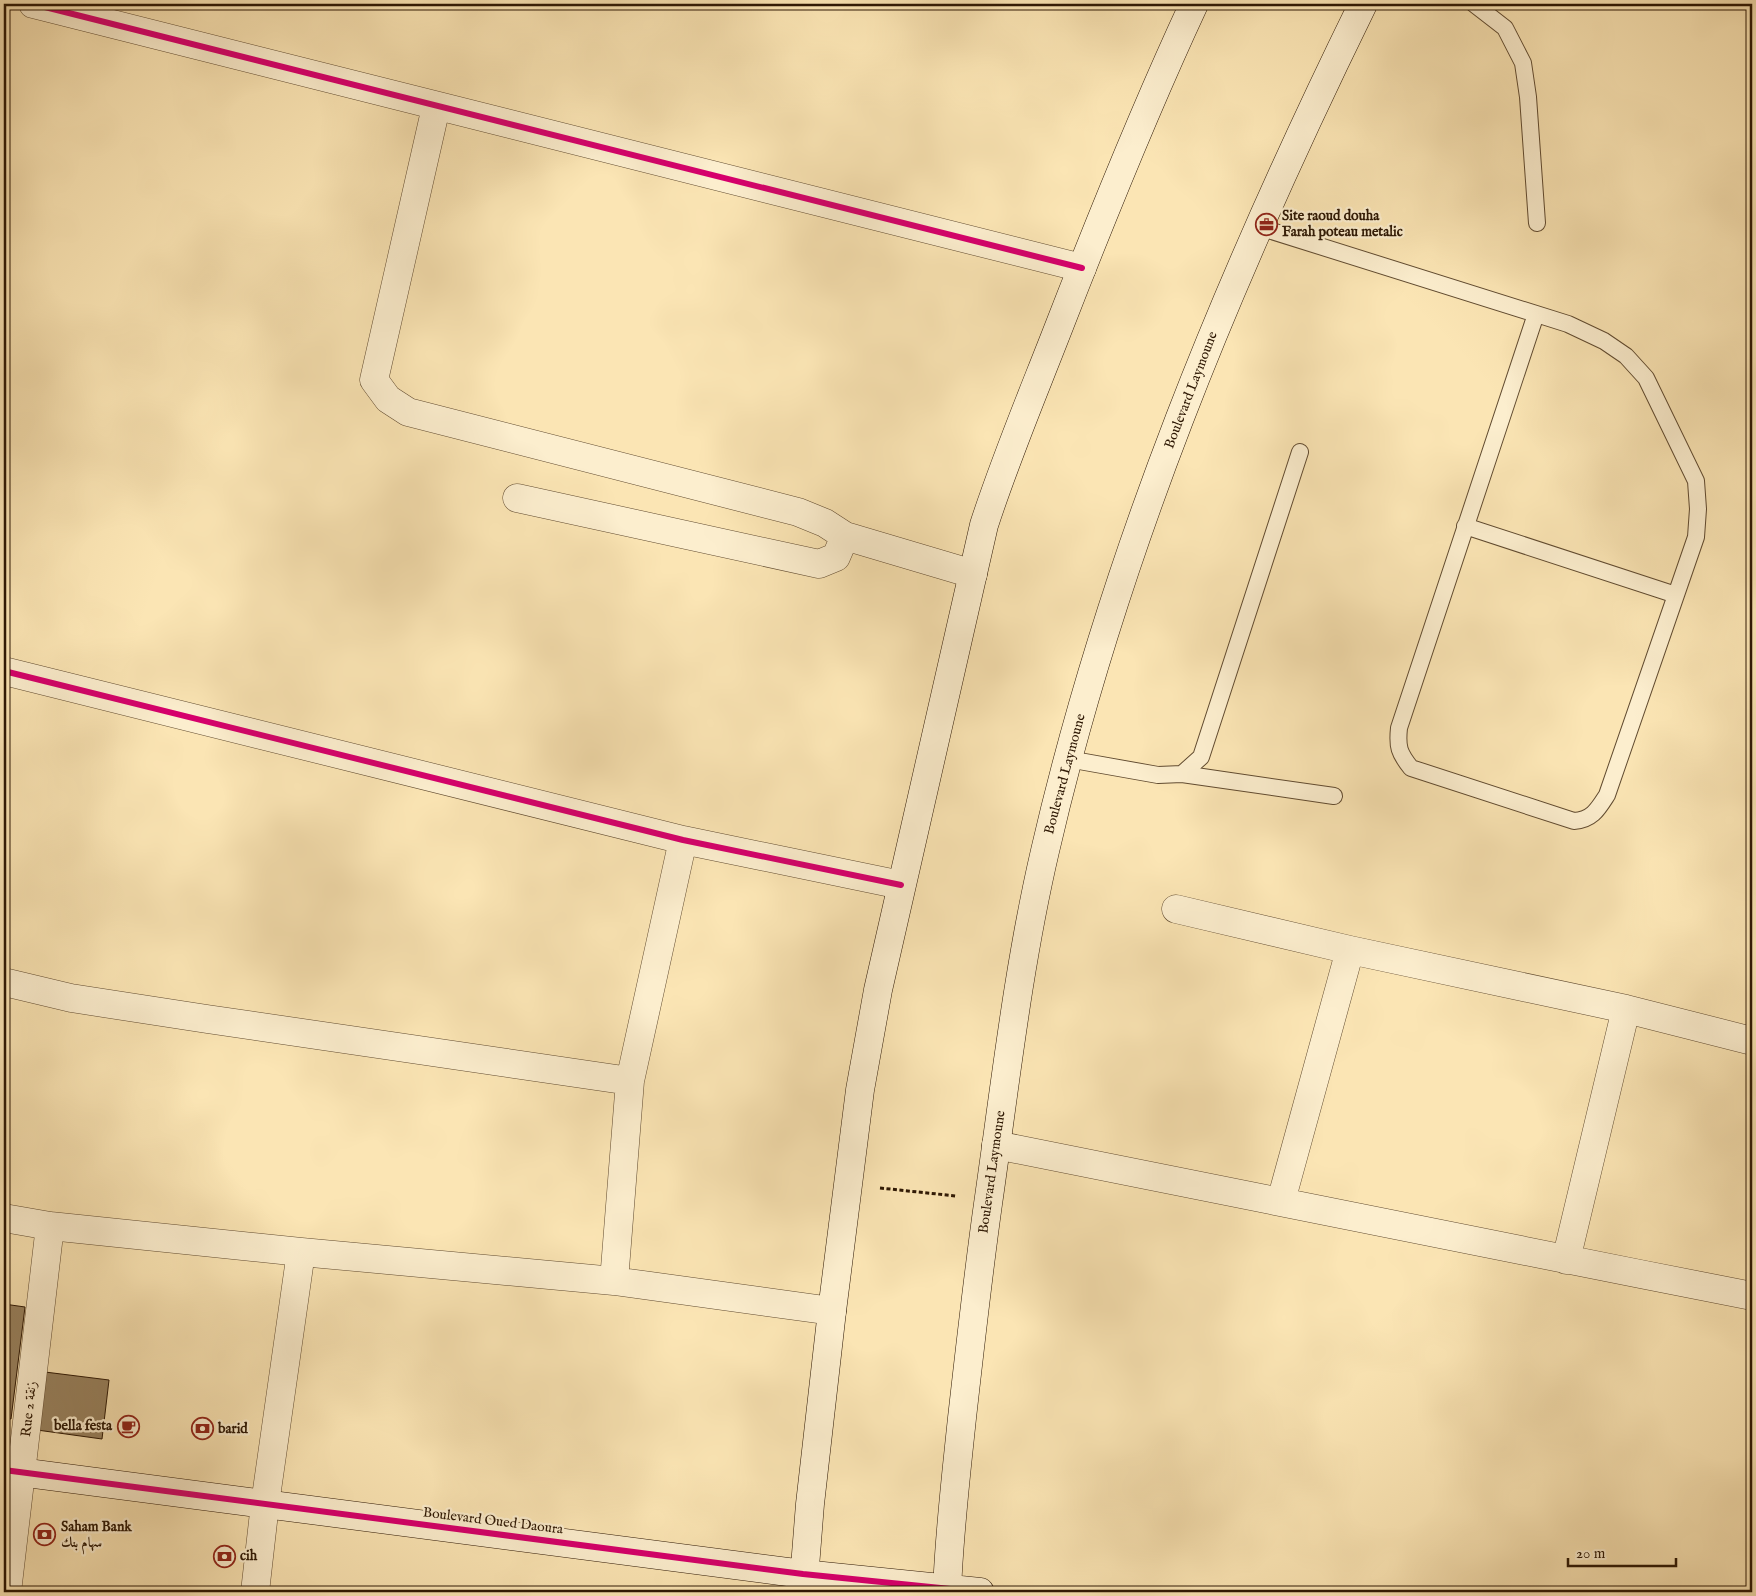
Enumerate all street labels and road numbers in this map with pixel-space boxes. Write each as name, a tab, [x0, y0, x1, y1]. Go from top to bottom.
street label: Boulevard Laymoune	[1160, 328, 1222, 451]
street label: Boulevard Laymoune	[1040, 711, 1090, 836]
street label: Boulevard Laymoune	[974, 1109, 1010, 1235]
street label: Rue 2 زنقة	[17, 1380, 41, 1438]
street label: Boulevard Oued Daoura	[422, 1503, 565, 1539]

